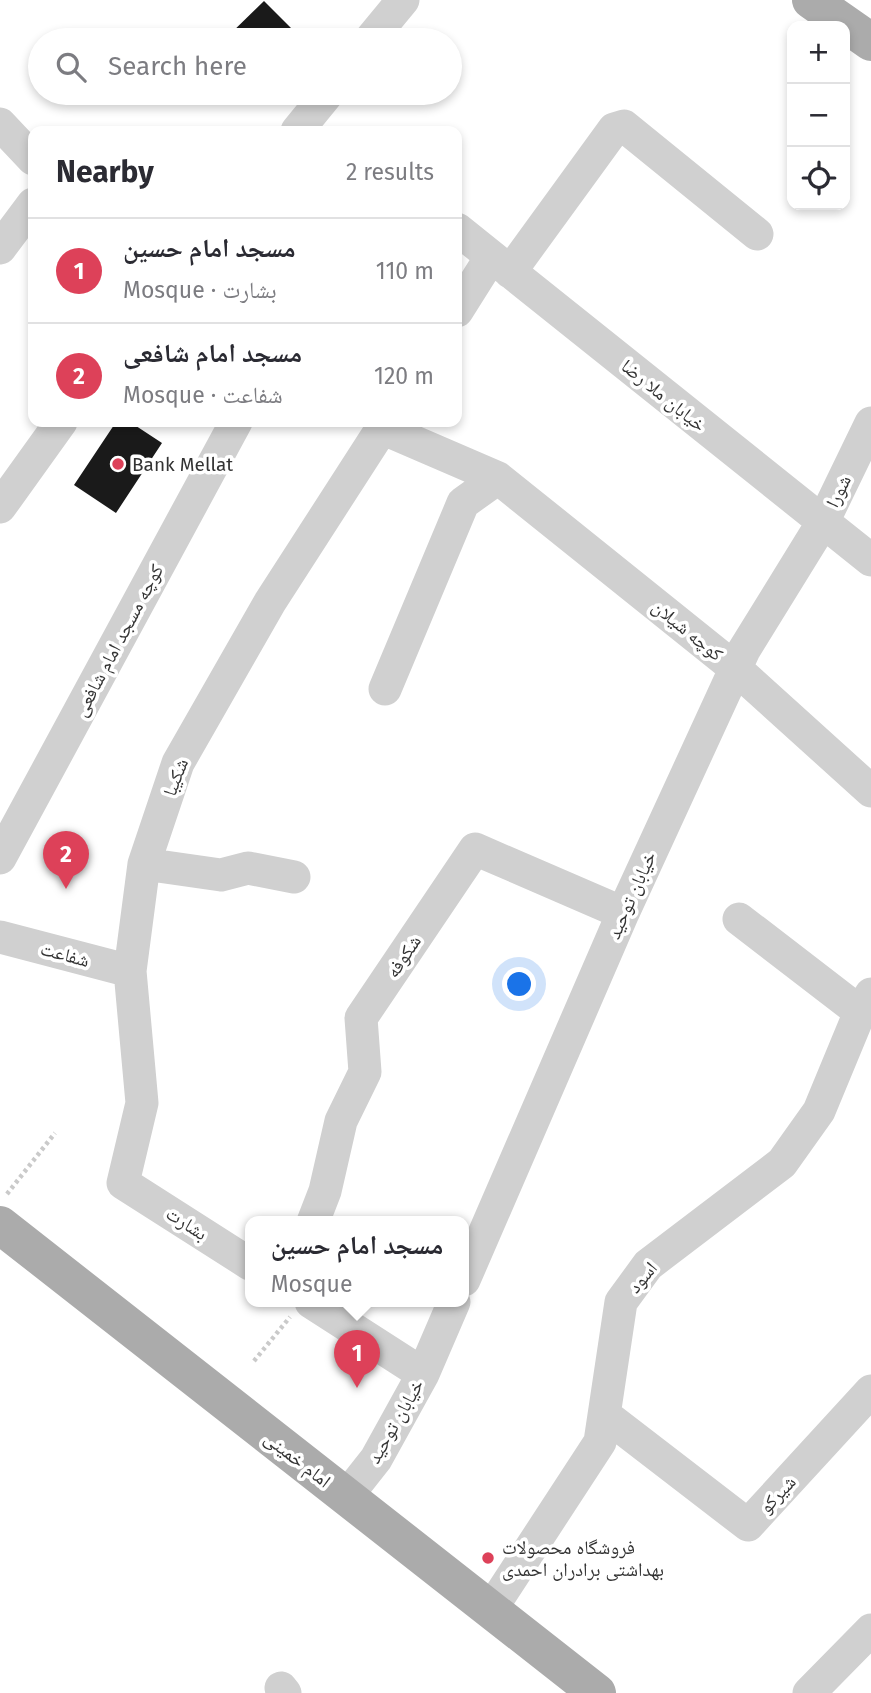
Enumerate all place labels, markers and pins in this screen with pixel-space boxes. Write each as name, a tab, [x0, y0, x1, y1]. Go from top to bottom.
place label: Bank Mellat	[132, 453, 233, 476]
marker: Bank Mellat	[110, 456, 126, 472]
pin: 2	[43, 831, 89, 889]
pin: 1	[334, 1330, 380, 1388]
place label: فروشگاه محصولات بهداشتی برادران احمدی	[502, 1536, 664, 1581]
marker: فروشگاه محصولات بهداشتی برادران احمدی	[480, 1550, 496, 1566]

